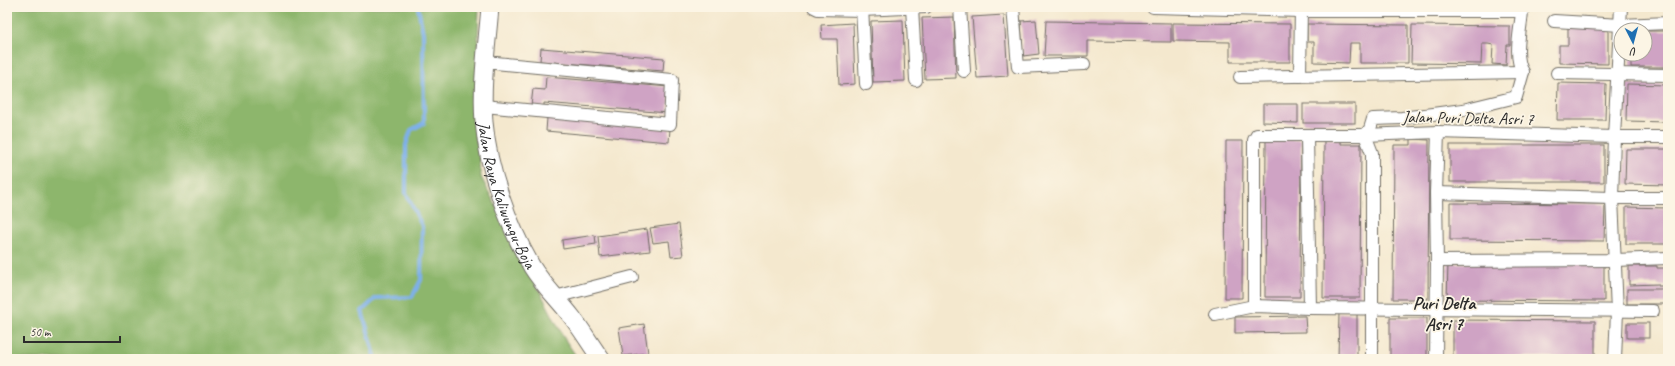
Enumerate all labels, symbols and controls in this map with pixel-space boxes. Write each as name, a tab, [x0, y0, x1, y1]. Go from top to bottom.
north arrow	[1613, 22, 1653, 62]
text: U	[1628, 45, 1637, 59]
street label: Jalan Puri Delta Asri 7	[1401, 106, 1535, 130]
street label: Jalan Raya Kaliwungu-Boja	[473, 120, 542, 273]
district label: Puri Delta Asri 7	[1413, 292, 1477, 335]
scale bar	[24, 318, 120, 344]
text: 50 m	[30, 324, 52, 340]

